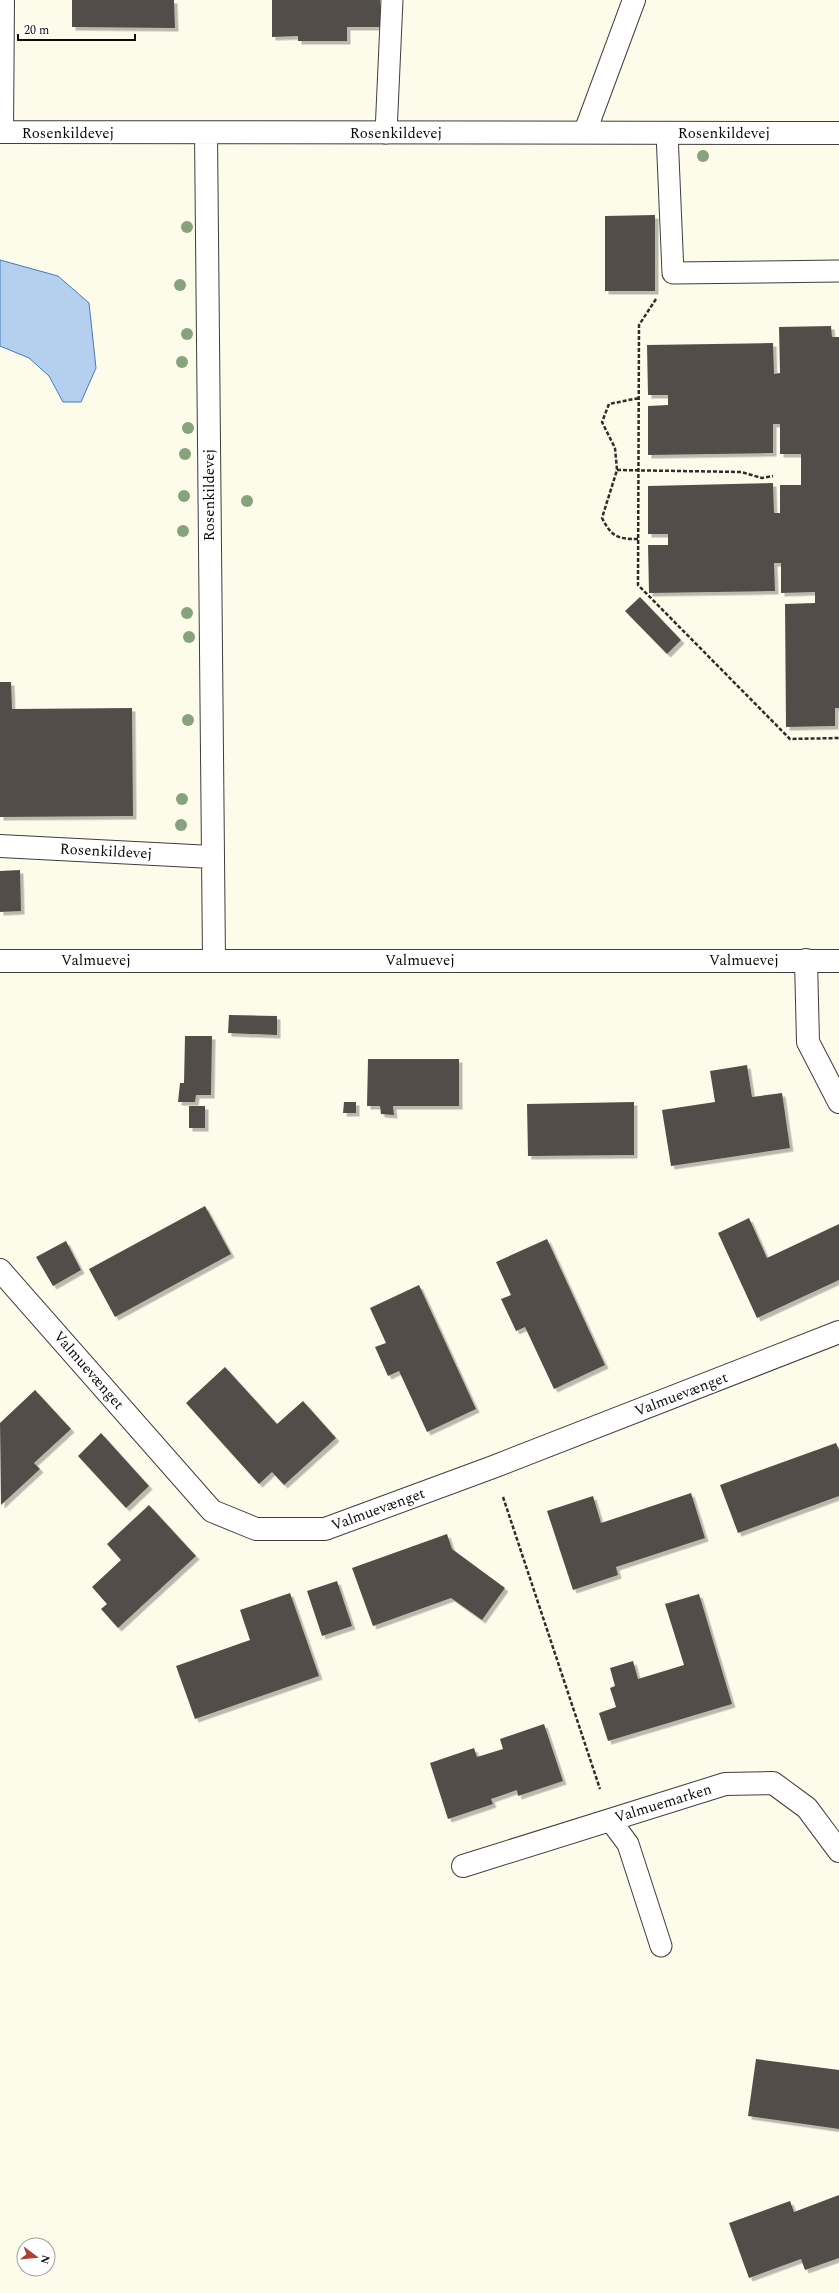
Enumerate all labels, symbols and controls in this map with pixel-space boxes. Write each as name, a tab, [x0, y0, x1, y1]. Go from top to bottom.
scale bar	[18, 16, 135, 42]
text: 20 m	[24, 21, 49, 40]
street label: Rosenkildevej	[22, 122, 114, 145]
street label: Rosenkildevej	[350, 122, 442, 145]
street label: Rosenkildevej	[678, 122, 770, 145]
street label: Rosenkildevej	[198, 449, 221, 541]
street label: Rosenkildevej	[59, 838, 153, 865]
street label: Valmuevej	[61, 949, 131, 972]
street label: Valmuevej	[385, 949, 455, 972]
street label: Valmuevej	[709, 949, 779, 972]
street label: Valmuevænget	[48, 1326, 129, 1415]
street label: Valmuevænget	[631, 1366, 731, 1423]
street label: Valmuevænget	[328, 1482, 428, 1537]
street label: Valmuemarken	[612, 1778, 715, 1829]
north arrow	[16, 2237, 56, 2277]
text: N	[36, 2253, 55, 2266]

